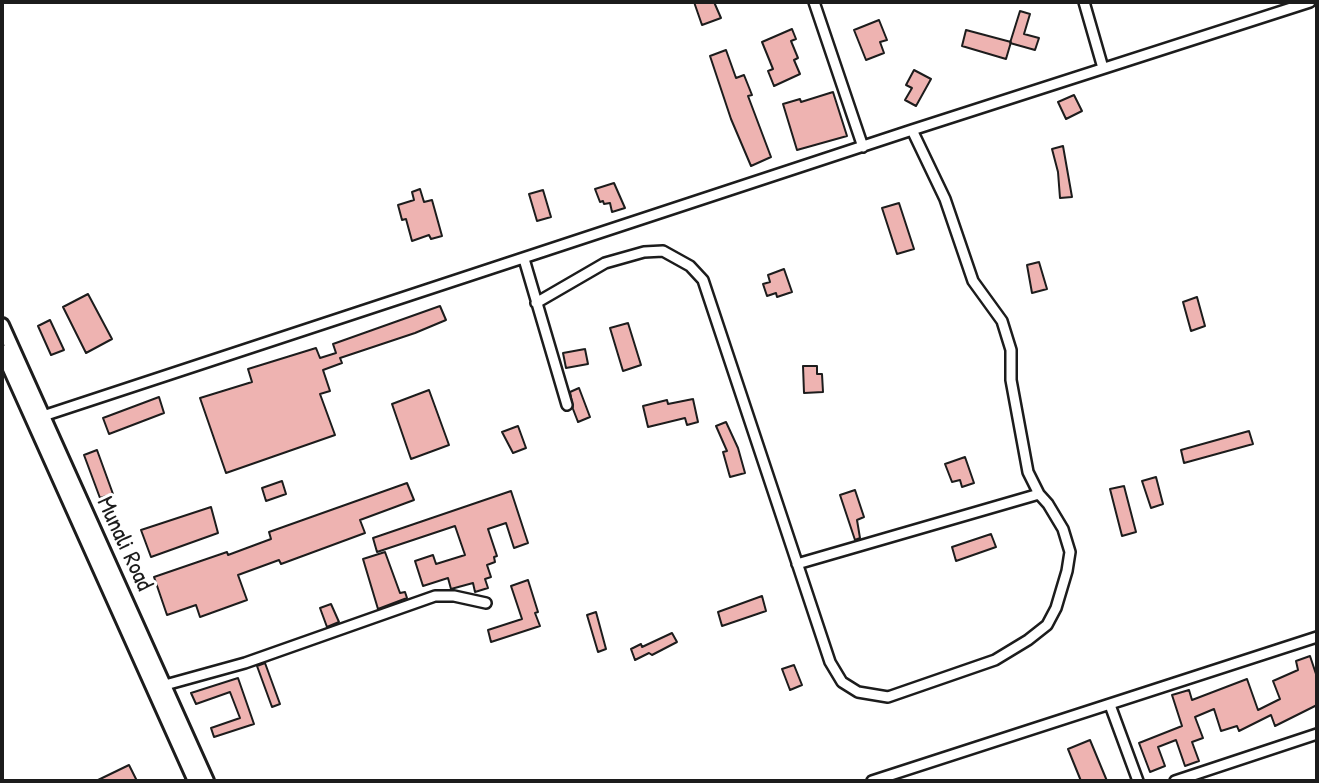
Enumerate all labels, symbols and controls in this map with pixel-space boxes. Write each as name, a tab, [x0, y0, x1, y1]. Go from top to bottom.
street label: Munali Road	[90, 492, 158, 596]

